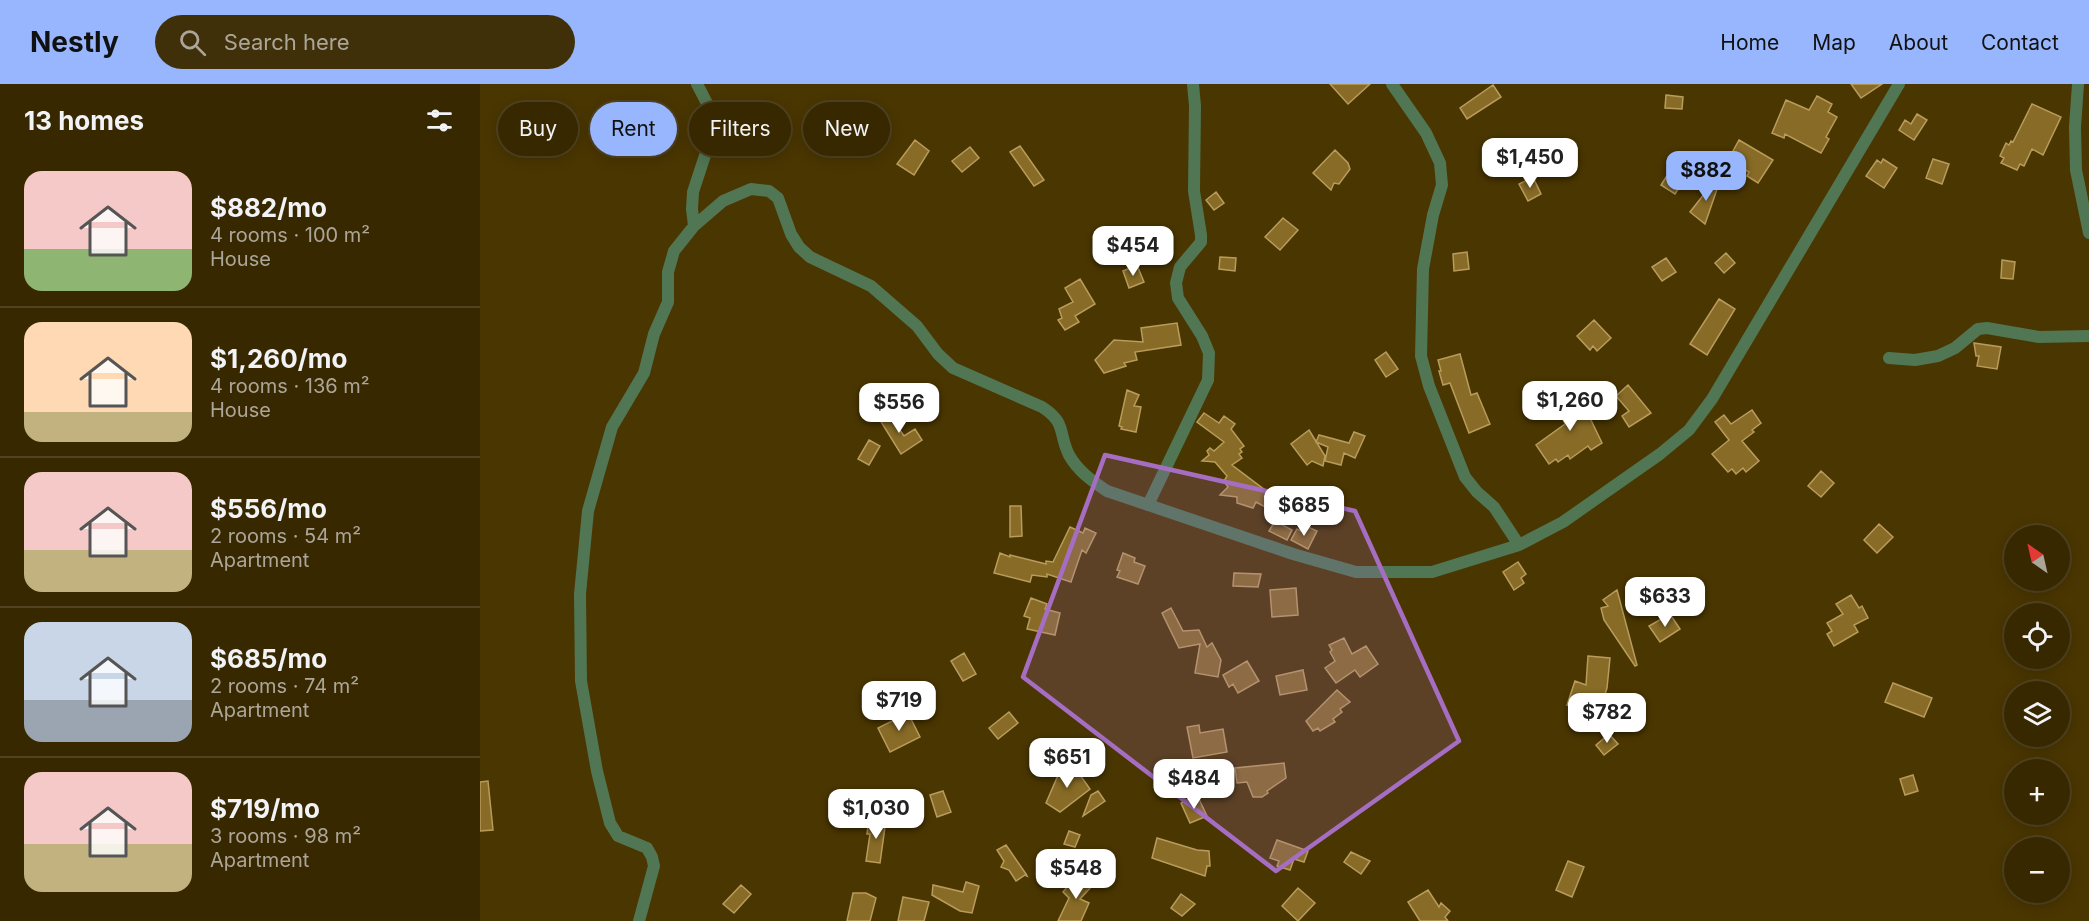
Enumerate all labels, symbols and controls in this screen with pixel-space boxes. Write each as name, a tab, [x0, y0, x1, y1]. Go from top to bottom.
search box	[155, 15, 575, 69]
text: Nestly	[30, 25, 119, 59]
icon: search	[176, 26, 209, 59]
text: Search here	[224, 29, 350, 55]
text: Home	[1720, 30, 1779, 55]
text: Map	[1812, 30, 1856, 55]
text: About	[1889, 30, 1948, 55]
text: Contact	[1981, 30, 2059, 55]
chip: Buy	[498, 102, 578, 156]
chip: Rent	[590, 102, 677, 156]
chip: Filters	[689, 102, 791, 156]
chip: New	[803, 102, 890, 156]
icon: filters	[423, 104, 456, 137]
text: 13 homes	[24, 105, 144, 136]
pin: $1,450	[1481, 138, 1579, 189]
text: $1,450	[1496, 145, 1564, 169]
pin: $882	[1670, 151, 1742, 202]
text: $882	[1680, 158, 1732, 182]
text: $882/mo	[210, 192, 327, 223]
icon: home	[72, 195, 144, 267]
text: 4 rooms · 100 m²	[210, 223, 370, 247]
pin: $454	[1097, 226, 1169, 277]
text: $454	[1107, 233, 1159, 257]
text: House	[210, 247, 271, 271]
text: $1,260/mo	[210, 343, 347, 374]
icon: home	[72, 346, 144, 418]
text: 4 rooms · 136 m²	[210, 374, 370, 398]
pin: $1,260	[1521, 381, 1619, 432]
pin: $556	[863, 383, 935, 434]
text: $1,260	[1536, 388, 1604, 412]
text: $556	[873, 390, 925, 414]
text: House	[210, 398, 271, 422]
pin: $685	[1268, 486, 1340, 537]
text: $556/mo	[210, 493, 327, 524]
text: $685	[1278, 493, 1330, 517]
icon: home	[72, 496, 144, 568]
text: 2 rooms · 54 m²	[210, 524, 361, 548]
north arrow	[2004, 525, 2070, 591]
map controls	[2004, 525, 2070, 903]
text: Apartment	[210, 548, 309, 572]
pin: $633	[1629, 577, 1701, 628]
text: $633	[1639, 584, 1691, 608]
button: locate	[2004, 603, 2070, 669]
text: $685/mo	[210, 643, 327, 674]
icon: home	[72, 646, 144, 718]
text: 2 rooms · 74 m²	[210, 674, 359, 698]
pin: $719	[863, 681, 935, 732]
button: layers	[2004, 681, 2070, 747]
text: $719	[876, 688, 922, 712]
pin: $782	[1571, 693, 1643, 744]
text: Apartment	[210, 698, 309, 722]
text: $782	[1582, 700, 1632, 724]
pin: $651	[1031, 738, 1103, 789]
text: $651	[1043, 745, 1091, 769]
pin: $484	[1158, 759, 1230, 810]
button: +	[2004, 759, 2070, 825]
text: $484	[1167, 766, 1221, 790]
pin: $1,030	[827, 789, 925, 840]
text: $719/mo	[210, 793, 320, 824]
icon: home	[72, 796, 144, 868]
text: $1,030	[842, 796, 910, 820]
text: 3 rooms · 98 m²	[210, 824, 361, 848]
button: −	[2004, 837, 2070, 903]
text: Apartment	[210, 848, 309, 872]
pin: $548	[1040, 849, 1112, 900]
text: $548	[1050, 856, 1102, 880]

